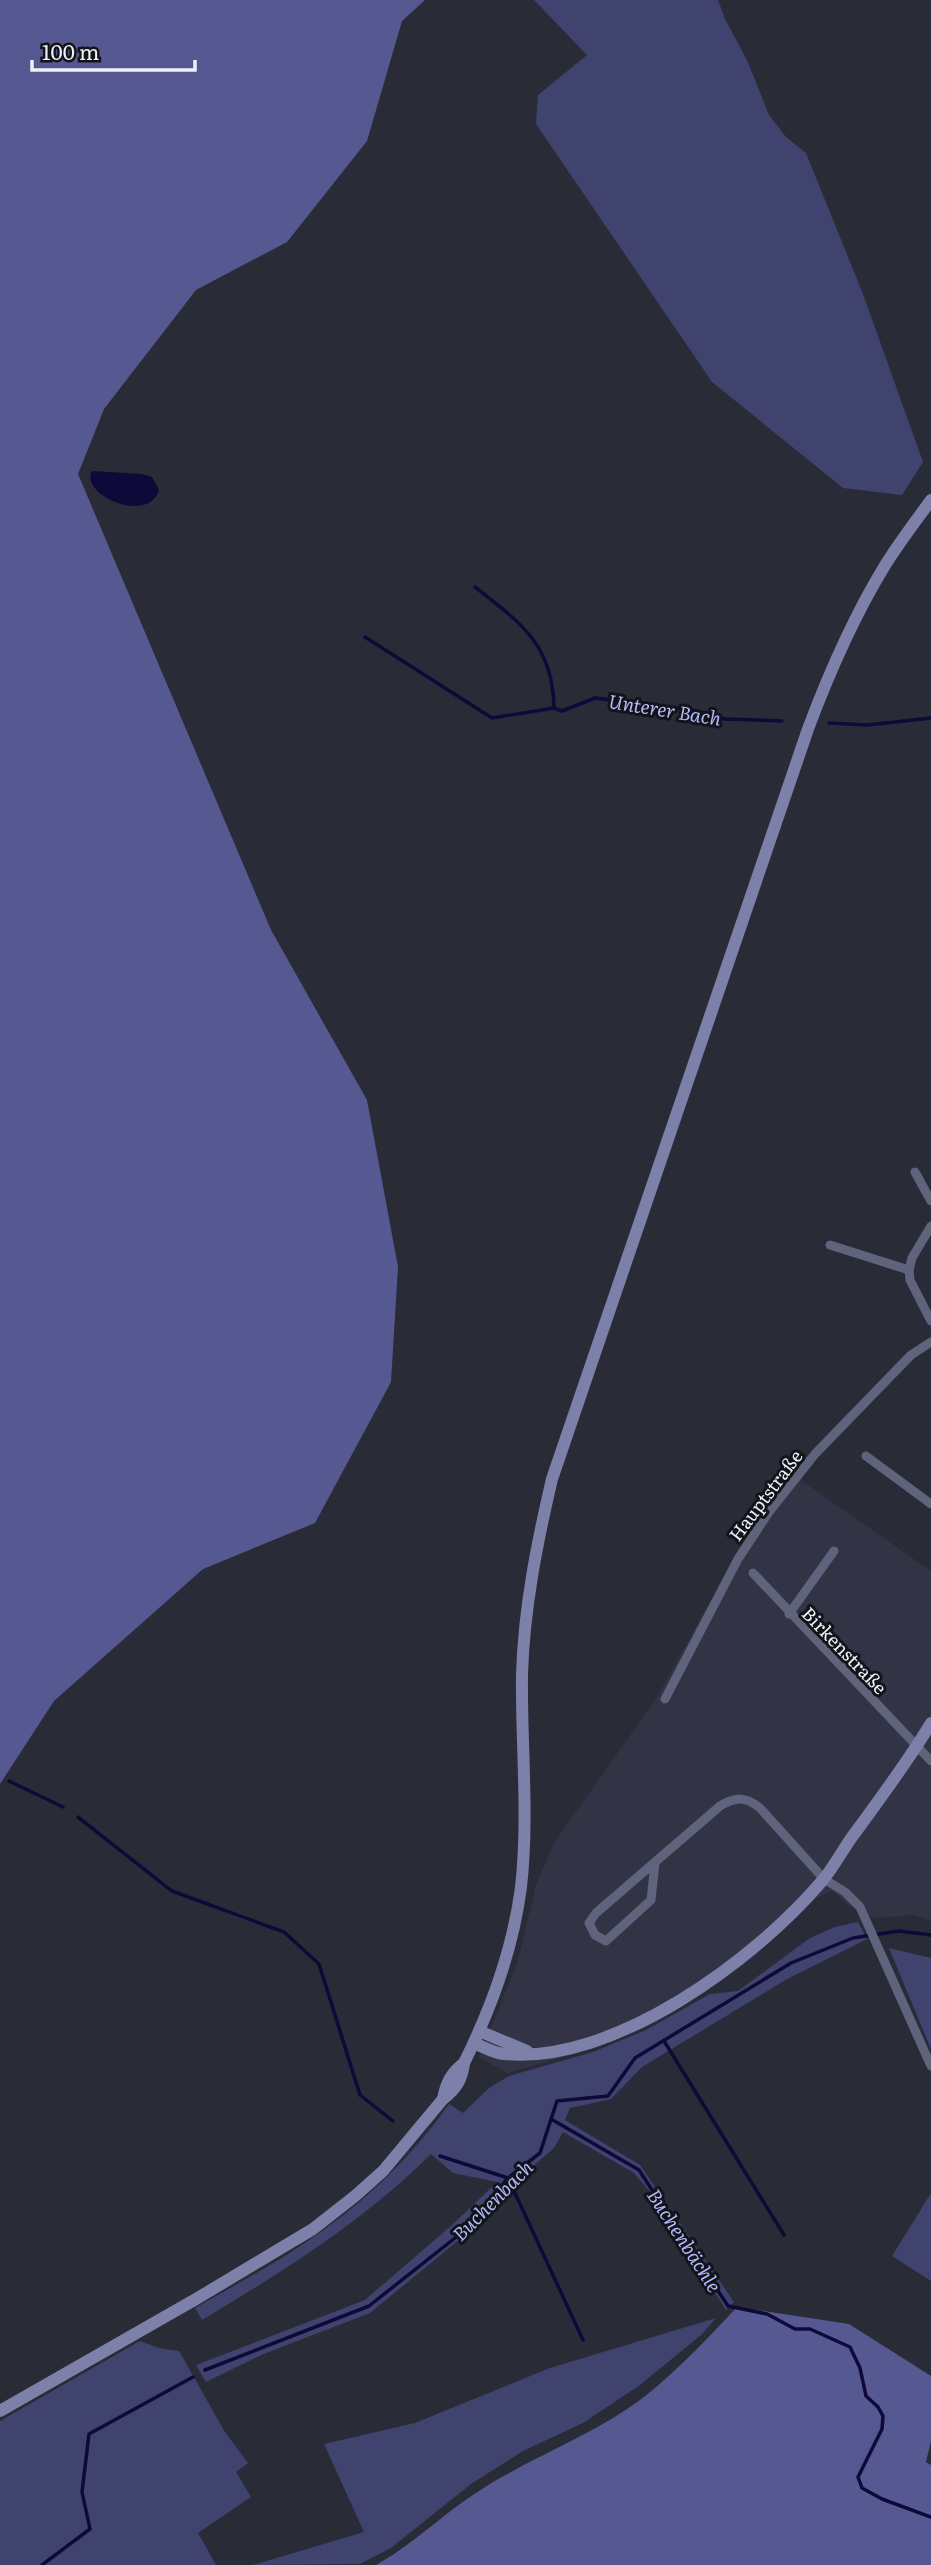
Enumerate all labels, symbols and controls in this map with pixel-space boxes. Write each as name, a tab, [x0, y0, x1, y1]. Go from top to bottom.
scale bar	[32, 28, 194, 72]
text: 100 m	[42, 35, 99, 66]
water label: Unterer Bach	[607, 686, 723, 732]
street label: Hauptstraße	[722, 1444, 808, 1546]
street label: Birkenstraße	[796, 1600, 894, 1700]
water label: Buchenbach	[445, 2153, 539, 2247]
water label: Buchenbächle	[641, 2183, 729, 2297]

